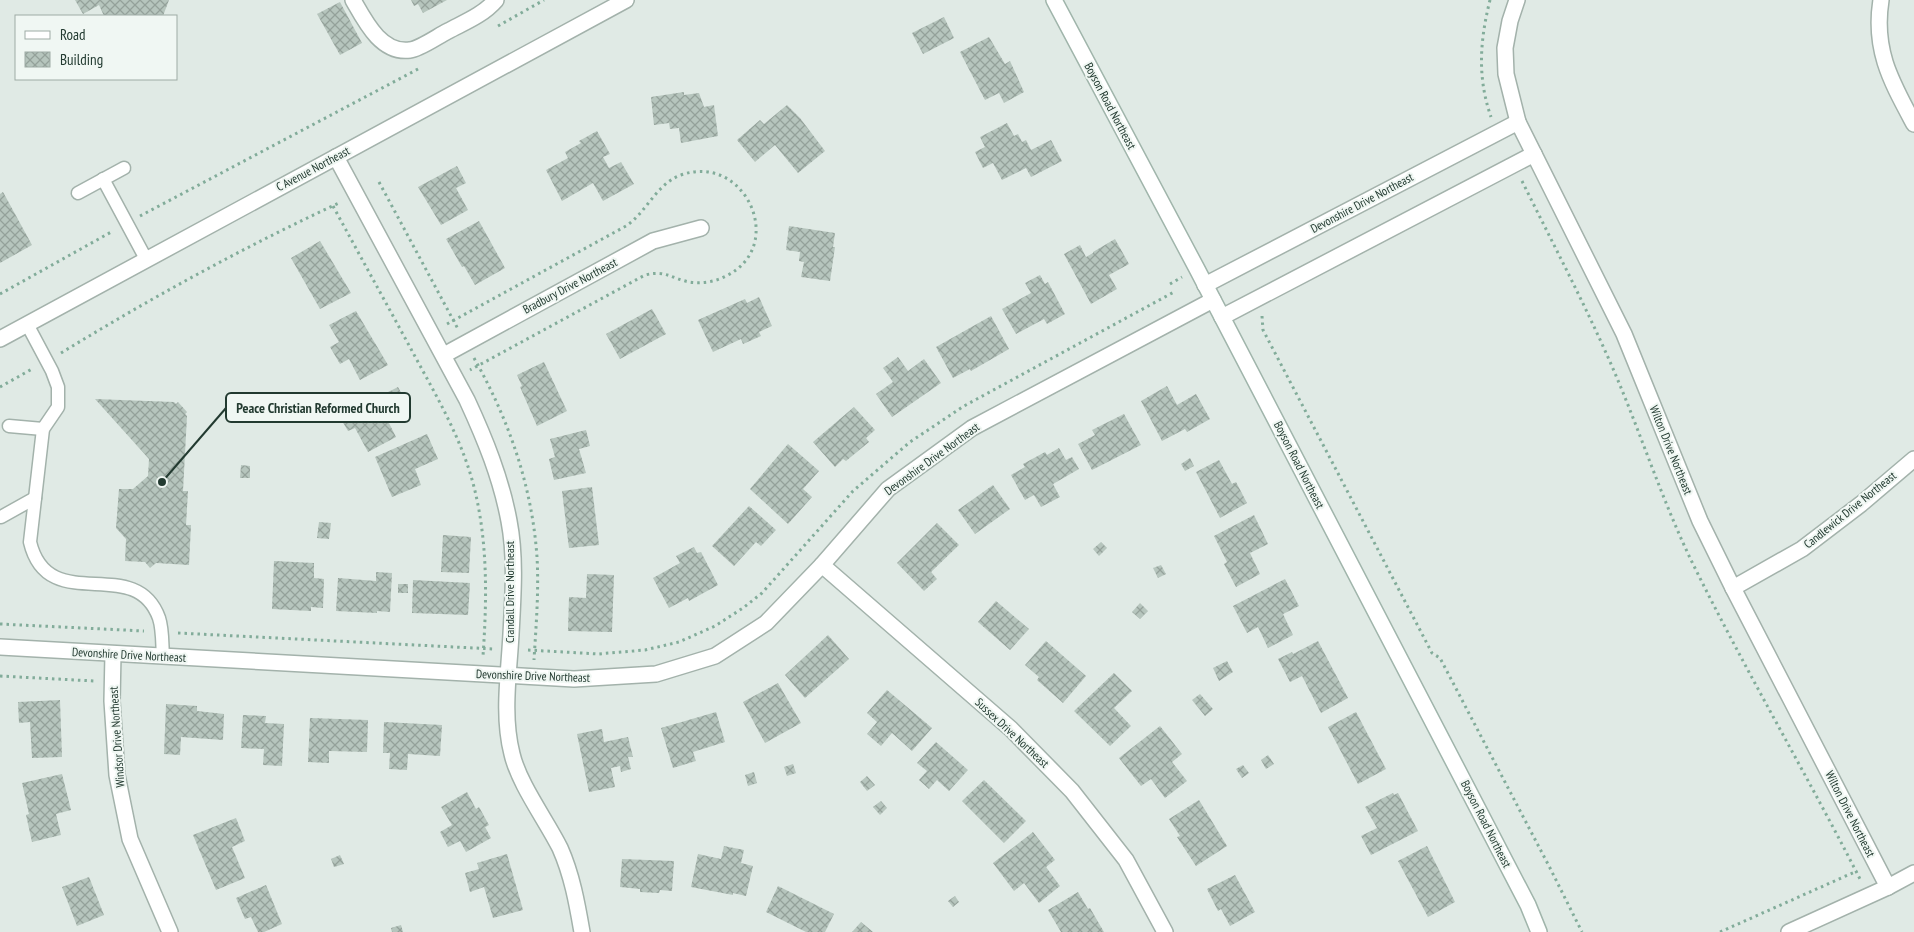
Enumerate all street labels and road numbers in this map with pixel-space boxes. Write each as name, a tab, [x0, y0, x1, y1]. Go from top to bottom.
street label: Boyson Road Northeast	[1081, 60, 1140, 152]
street label: C Avenue Northeast	[273, 143, 353, 194]
street label: Devonshire Drive Northeast	[1308, 169, 1416, 236]
street label: Bradbury Drive Northeast	[520, 254, 620, 317]
street label: Wilton Drive Northeast	[1647, 403, 1696, 497]
street label: Devonshire Drive Northeast	[881, 419, 983, 498]
street label: Boyson Road Northeast	[1271, 419, 1328, 512]
street label: Candlewick Drive Northeast	[1801, 467, 1899, 551]
street label: Crandall Drive Northeast	[502, 540, 517, 643]
street label: Devonshire Drive Northeast	[72, 644, 187, 665]
street label: Devonshire Drive Northeast	[476, 666, 591, 685]
street label: Windsor Drive Northeast	[105, 685, 128, 788]
street label: Sussex Drive Northeast	[972, 695, 1053, 771]
street label: Wilton Drive Northeast	[1822, 768, 1879, 860]
street label: Boyson Road Northeast	[1458, 778, 1515, 871]

